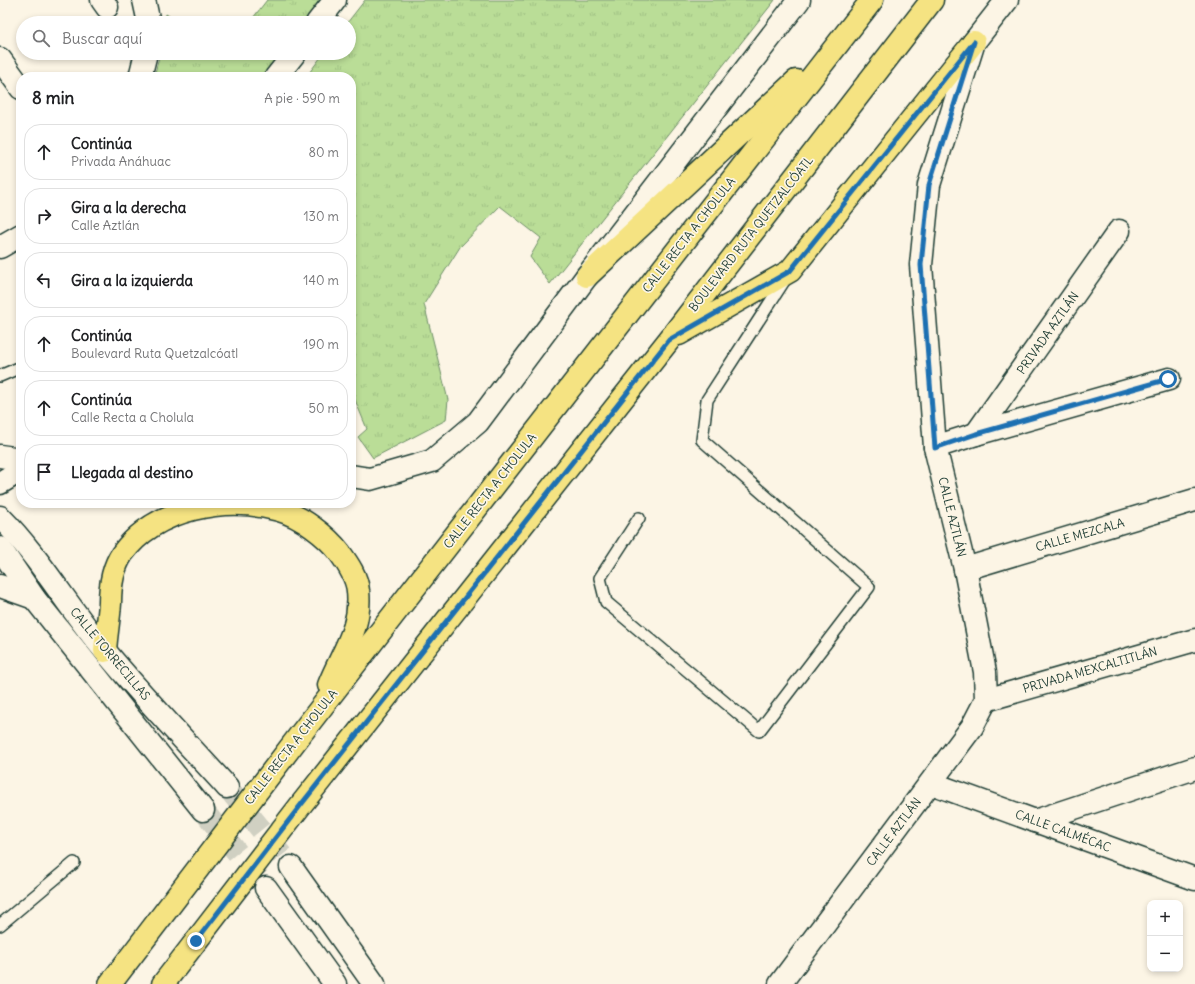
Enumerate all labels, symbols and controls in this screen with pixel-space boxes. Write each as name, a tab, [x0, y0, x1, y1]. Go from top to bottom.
search box	[16, 16, 356, 60]
icon: search	[30, 27, 52, 49]
text: Buscar aquí	[62, 29, 142, 48]
text: 8 min	[32, 87, 74, 109]
text: A pie · 590 m	[264, 90, 340, 107]
text: Continúa	[71, 134, 132, 153]
icon: ahead	[33, 141, 55, 163]
text: 80 m	[308, 144, 339, 161]
text: Privada Anáhuac	[71, 153, 171, 170]
street label: BOULEVARD RUTA QUETZALCÓATL	[685, 153, 816, 314]
street label: CALLE RECTA A CHOLULA	[639, 174, 738, 295]
text: Gira a la derecha	[71, 198, 186, 217]
icon: right	[33, 205, 55, 227]
text: 130 m	[303, 208, 339, 225]
text: Calle Aztlán	[71, 217, 140, 234]
icon: left	[33, 269, 55, 291]
text: Gira a la izquierda	[71, 271, 193, 290]
text: 140 m	[303, 272, 339, 289]
street label: PRIVADA AZTLÁN	[1014, 289, 1082, 377]
text: Continúa	[71, 326, 132, 345]
icon: ahead	[33, 333, 55, 355]
text: 190 m	[303, 336, 339, 353]
text: Boulevard Ruta Quetzalcóatl	[71, 345, 238, 362]
route start	[1159, 370, 1177, 388]
text: Continúa	[71, 390, 132, 409]
icon: ahead	[33, 397, 55, 419]
text: 50 m	[308, 400, 339, 417]
text: Calle Recta a Cholula	[71, 409, 194, 426]
street label: CALLE RECTA A CHOLULA	[440, 430, 539, 551]
icon: arrive	[33, 461, 55, 483]
text: Llegada al destino	[71, 463, 193, 482]
street label: CALLE AZTLÁN	[935, 475, 970, 558]
street label: CALLE MEZCALA	[1034, 515, 1126, 554]
street label: CALLE TORRECILLAS	[67, 604, 154, 703]
street label: PRIVADA MEXCALTITLÁN	[1021, 643, 1159, 696]
street label: CALLE RECTA A CHOLULA	[241, 686, 340, 807]
street label: CALLE AZTLÁN	[863, 794, 924, 869]
street label: CALLE CALMÉCAC	[1013, 806, 1113, 855]
map controls	[1147, 900, 1183, 972]
button: +	[1147, 900, 1183, 936]
route end	[187, 932, 205, 950]
button: −	[1147, 936, 1183, 972]

